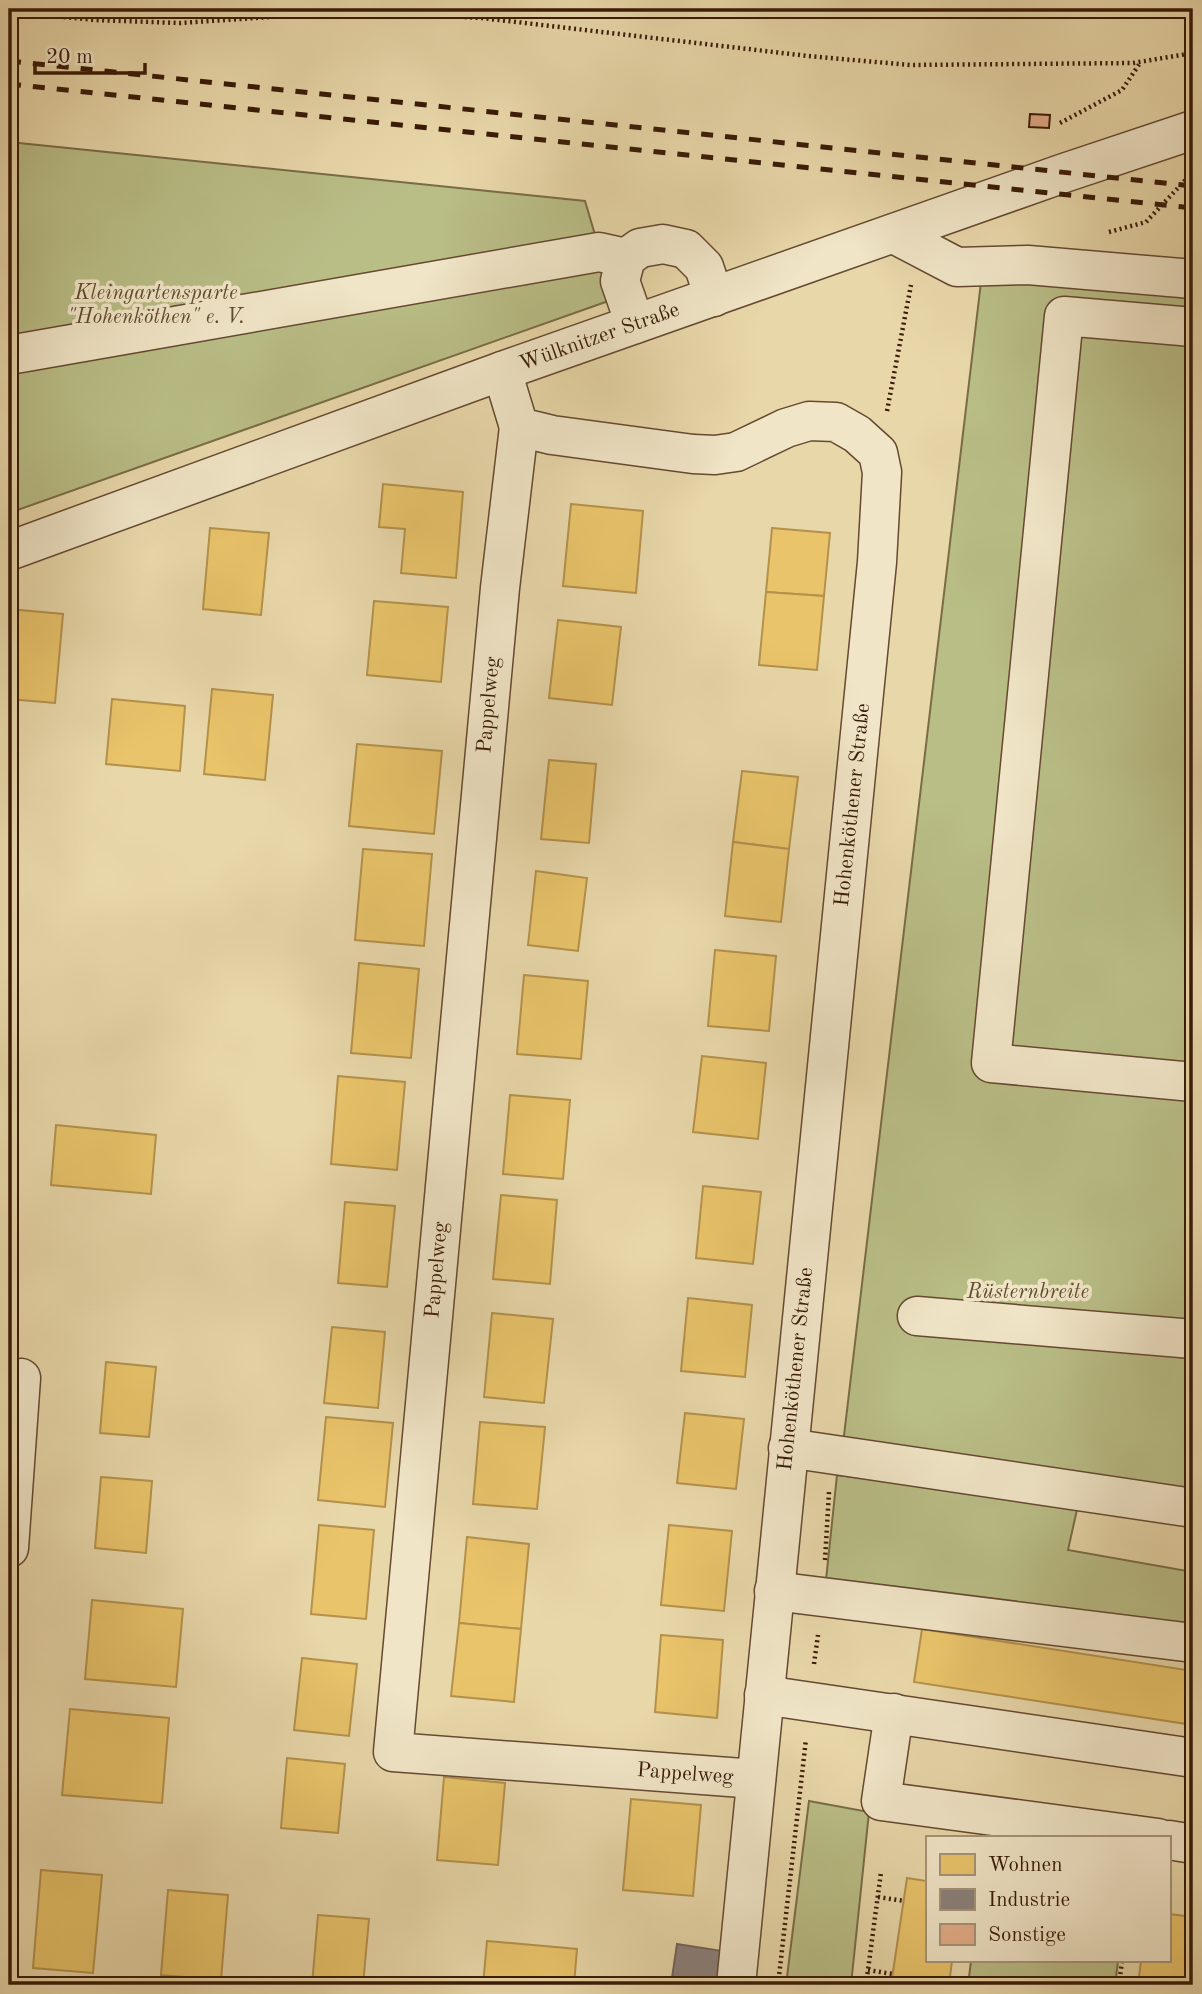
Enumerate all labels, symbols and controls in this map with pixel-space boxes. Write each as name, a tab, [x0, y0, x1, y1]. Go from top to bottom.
scale bar	[35, 32, 145, 76]
text: 20 m	[46, 47, 93, 68]
park label: Kleingartensparte "Hohenköthen" e. V.	[67, 283, 245, 328]
street label: Wülknitzer Straße	[517, 299, 682, 375]
street label: Pappelweg	[474, 655, 504, 754]
street label: Hohenköthener Straße	[832, 702, 874, 908]
street label: Pappelweg	[422, 1220, 452, 1319]
street label: Hohenköthener Straße	[775, 1266, 817, 1472]
park label: Rüsternbreite	[966, 1282, 1089, 1303]
street label: Pappelweg	[636, 1760, 735, 1788]
legend	[926, 1836, 1170, 1962]
text: Wohnen	[988, 1855, 1063, 1876]
text: Industrie	[988, 1890, 1070, 1911]
text: Sonstige	[988, 1925, 1066, 1946]

